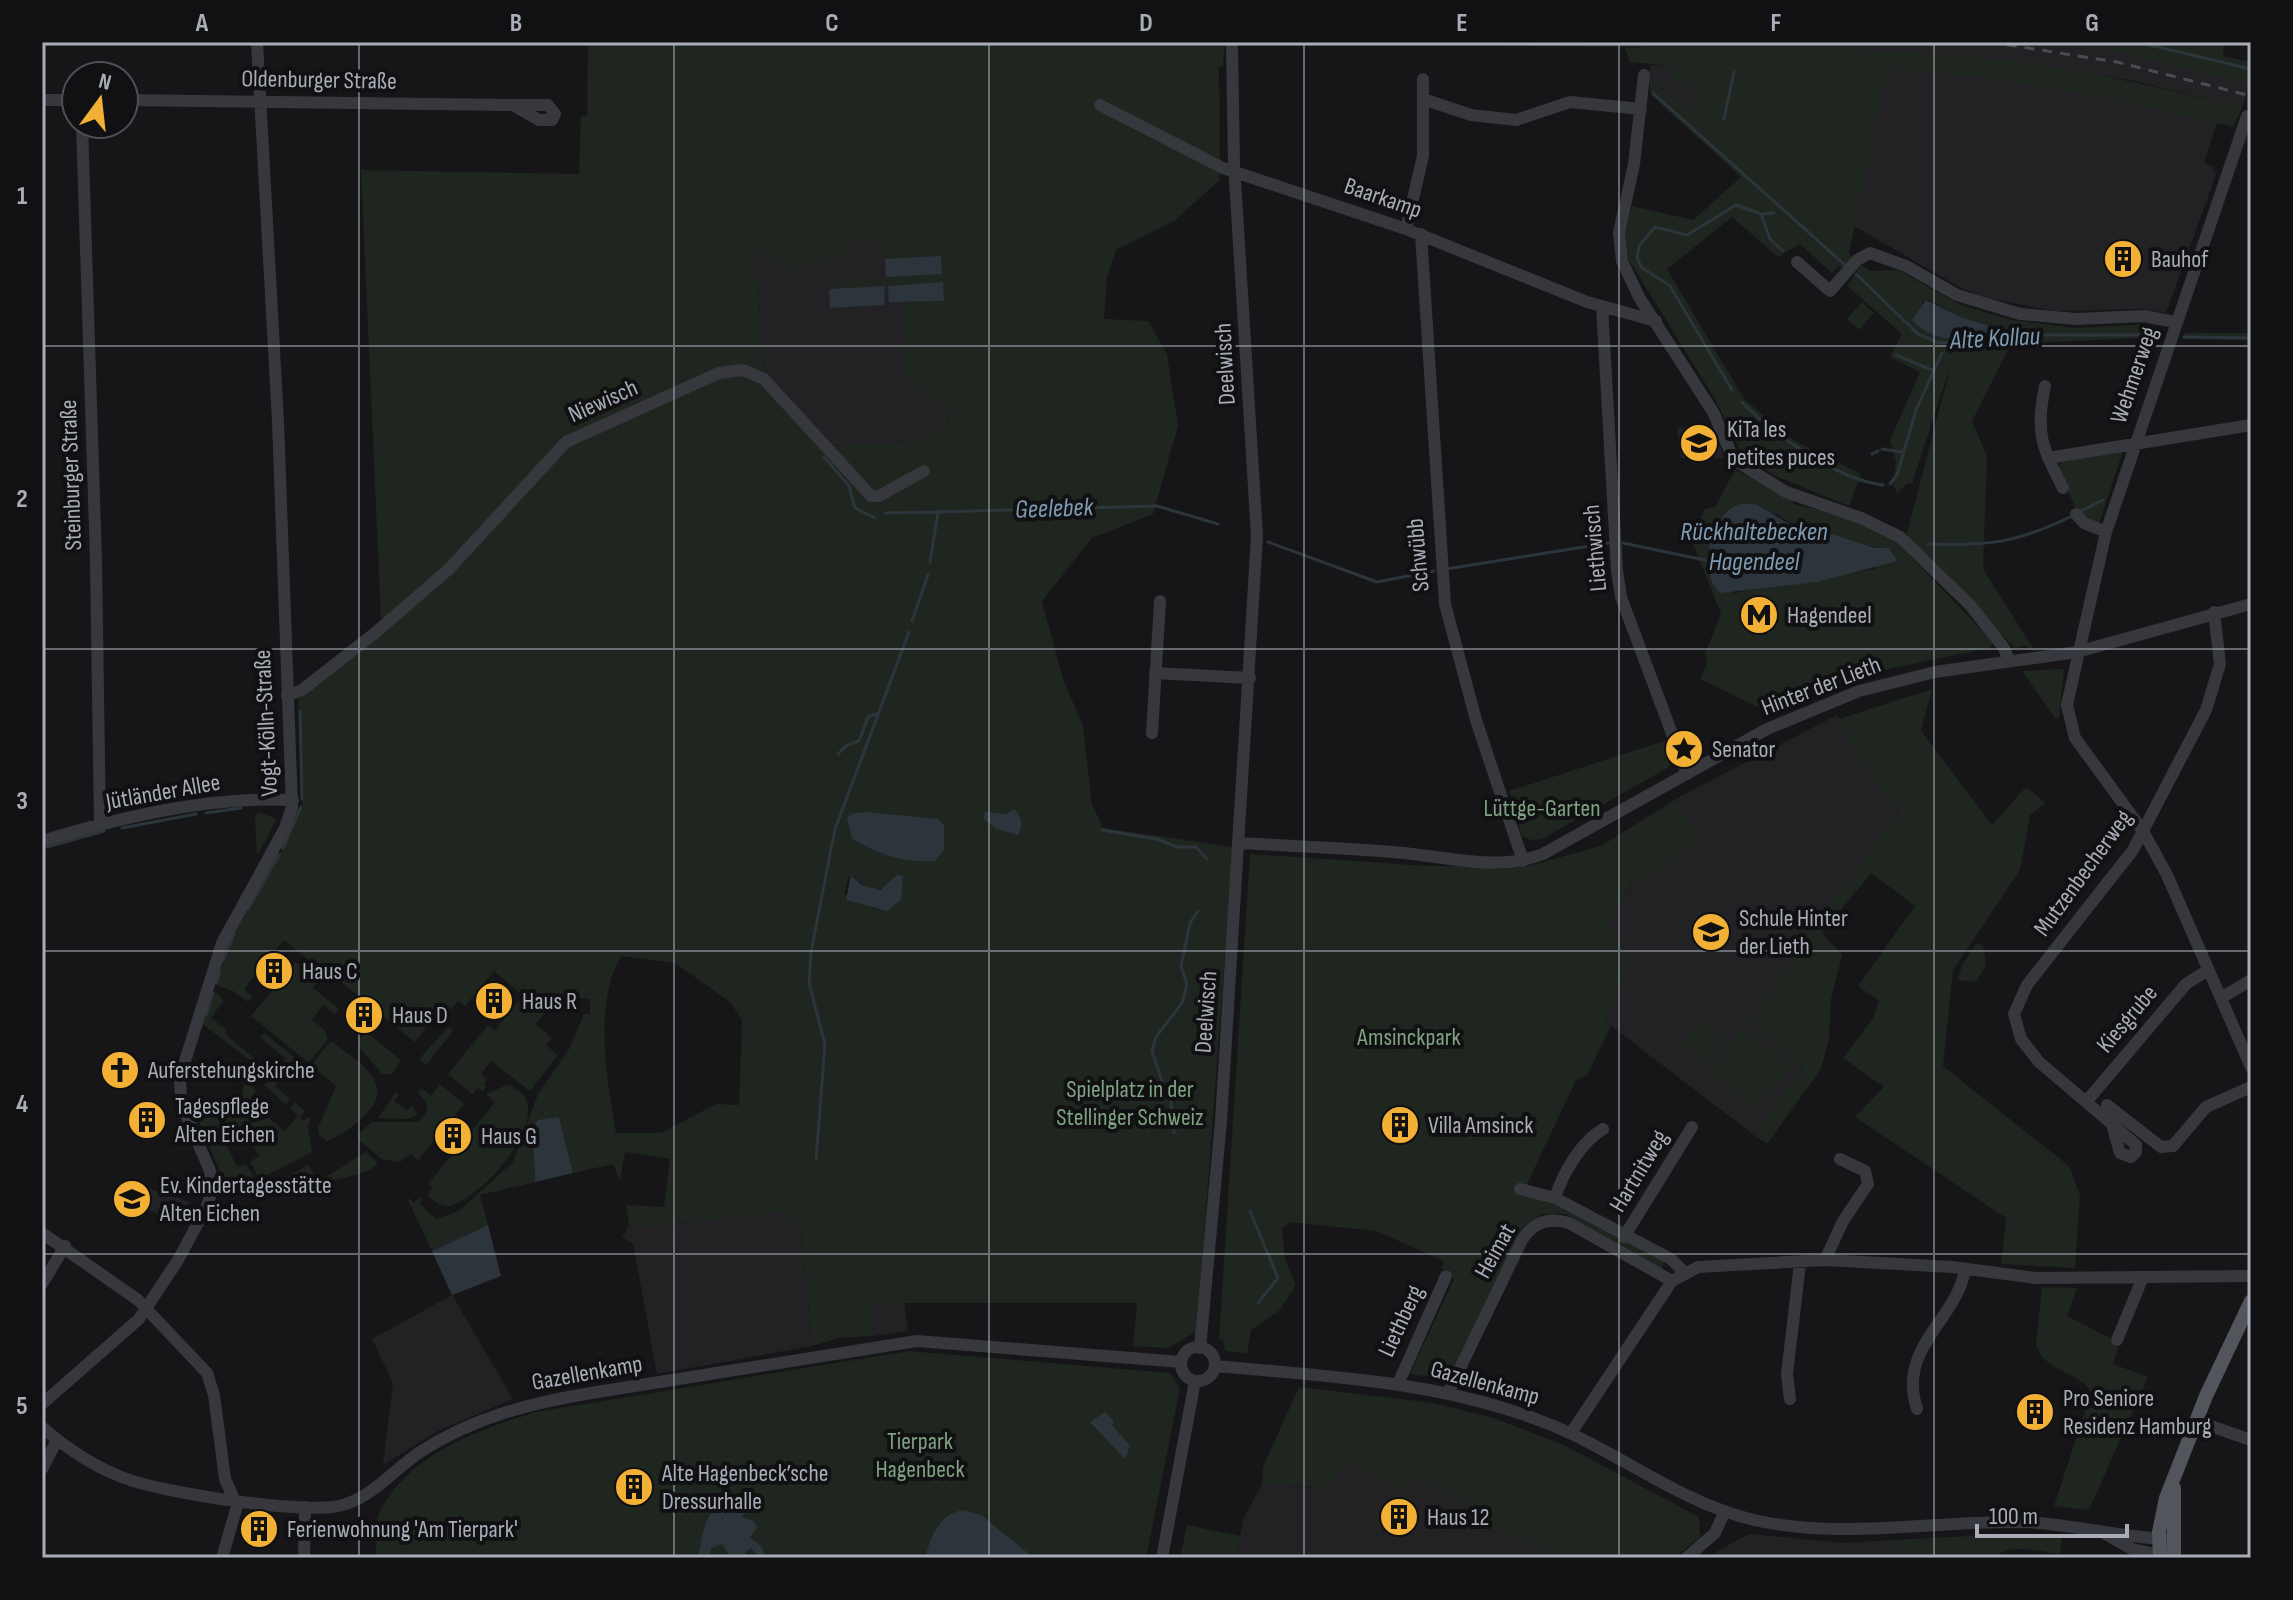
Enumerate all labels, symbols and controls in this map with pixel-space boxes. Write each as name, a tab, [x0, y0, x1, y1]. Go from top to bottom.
text: A	[195, 8, 209, 39]
text: B	[510, 8, 522, 39]
text: C	[825, 8, 839, 39]
text: D	[1139, 8, 1153, 39]
text: E	[1456, 8, 1468, 39]
text: F	[1771, 8, 1782, 39]
text: G	[2085, 8, 2099, 39]
north arrow	[60, 60, 140, 140]
street label: Oldenburger Straße	[241, 64, 397, 96]
text: N	[96, 68, 114, 97]
street label: Baarkamp	[1341, 171, 1425, 225]
text: 1	[17, 181, 27, 212]
building icon: Bauhof	[2102, 238, 2144, 280]
place label: Bauhof	[2151, 245, 2209, 274]
water label: Alte Kollau	[1948, 321, 2041, 357]
street label: Deelwisch	[1208, 322, 1242, 406]
street label: Wehmerweg	[2104, 323, 2164, 427]
street label: Niewisch	[564, 373, 642, 429]
street label: Steinburger Straße	[54, 399, 88, 551]
place label: KiTa les petites puces	[1727, 415, 1835, 472]
school or university icon: KiTa les petites puces	[1678, 422, 1720, 464]
text: 2	[16, 484, 28, 515]
water label: Geelebek	[1014, 492, 1095, 526]
street label: Liethwisch	[1577, 503, 1613, 593]
street label: Schwübb	[1400, 517, 1436, 593]
water label: Rückhaltebecken Hagendeel	[1680, 517, 1828, 578]
metro station icon: Hagendeel	[1738, 594, 1780, 636]
place label: Hagendeel	[1787, 601, 1872, 630]
street label: Vogt-Kölln-Straße	[248, 649, 284, 797]
street label: Hinter der Lieth	[1757, 650, 1885, 722]
place icon: Senator	[1663, 728, 1705, 770]
place label: Senator	[1712, 735, 1776, 764]
street label: Jütländer Allee	[103, 768, 222, 816]
text: 3	[16, 786, 28, 817]
park label: Lüttge-Garten	[1484, 794, 1600, 823]
street label: Mutzenbecherweg	[2027, 804, 2139, 942]
place label: Schule Hinter der Lieth	[1739, 904, 1848, 961]
school or university icon: Schule Hinter der Lieth	[1690, 911, 1732, 953]
building icon: Haus C	[253, 950, 295, 992]
place label: Haus C	[302, 957, 358, 986]
street label: Deelwisch	[1189, 970, 1223, 1054]
street label: Kiesgrube	[2090, 979, 2164, 1059]
building icon: Haus R	[473, 980, 515, 1022]
place label: Haus R	[522, 987, 577, 1016]
building icon: Haus D	[343, 994, 385, 1036]
place label: Haus D	[392, 1001, 448, 1030]
park label: Amsinckpark	[1356, 1023, 1461, 1052]
church icon: Auferstehungskirche	[99, 1049, 141, 1091]
place label: Auferstehungskirche	[147, 1056, 315, 1085]
park label: Spielplatz in der Stellinger Schweiz	[1056, 1075, 1204, 1132]
text: 4	[16, 1089, 28, 1120]
place label: Tagespflege Alten Eichen	[174, 1092, 275, 1149]
building icon: Tagespflege Alten Eichen	[126, 1099, 168, 1141]
building icon: Villa Amsinck	[1379, 1104, 1421, 1146]
place label: Villa Amsinck	[1428, 1111, 1534, 1140]
building icon: Haus G	[432, 1115, 474, 1157]
place label: Haus G	[481, 1122, 537, 1151]
street label: Hartnitweg	[1603, 1125, 1675, 1217]
place label: Ev. Kindertagesstätte Alten Eichen	[159, 1171, 332, 1228]
school or university icon: Ev. Kindertagesstätte Alten Eichen	[111, 1178, 153, 1220]
street label: Heimat	[1468, 1218, 1522, 1284]
street label: Liethberg	[1372, 1280, 1430, 1362]
street label: Gazellenkamp	[530, 1349, 644, 1397]
street label: Gazellenkamp	[1427, 1355, 1543, 1411]
place label: Pro Seniore Residenz Hamburg	[2063, 1384, 2212, 1441]
text: 5	[16, 1391, 28, 1422]
building icon: Pro Seniore Residenz Hamburg	[2014, 1391, 2056, 1433]
park label: Tierpark Hagenbeck	[875, 1427, 965, 1484]
place label: Alte Hagenbeck’sche Dressurhalle	[661, 1459, 828, 1516]
building icon: Alte Hagenbeck’sche Dressurhalle	[613, 1466, 655, 1508]
scale bar	[1977, 1488, 2127, 1538]
building icon: Haus 12	[1378, 1496, 1420, 1538]
text: 100 m	[1989, 1502, 2038, 1531]
place label: Haus 12	[1427, 1503, 1489, 1532]
building icon: Ferienwohnung 'Am Tierpark'	[238, 1508, 280, 1550]
place label: Ferienwohnung 'Am Tierpark'	[287, 1515, 518, 1544]

